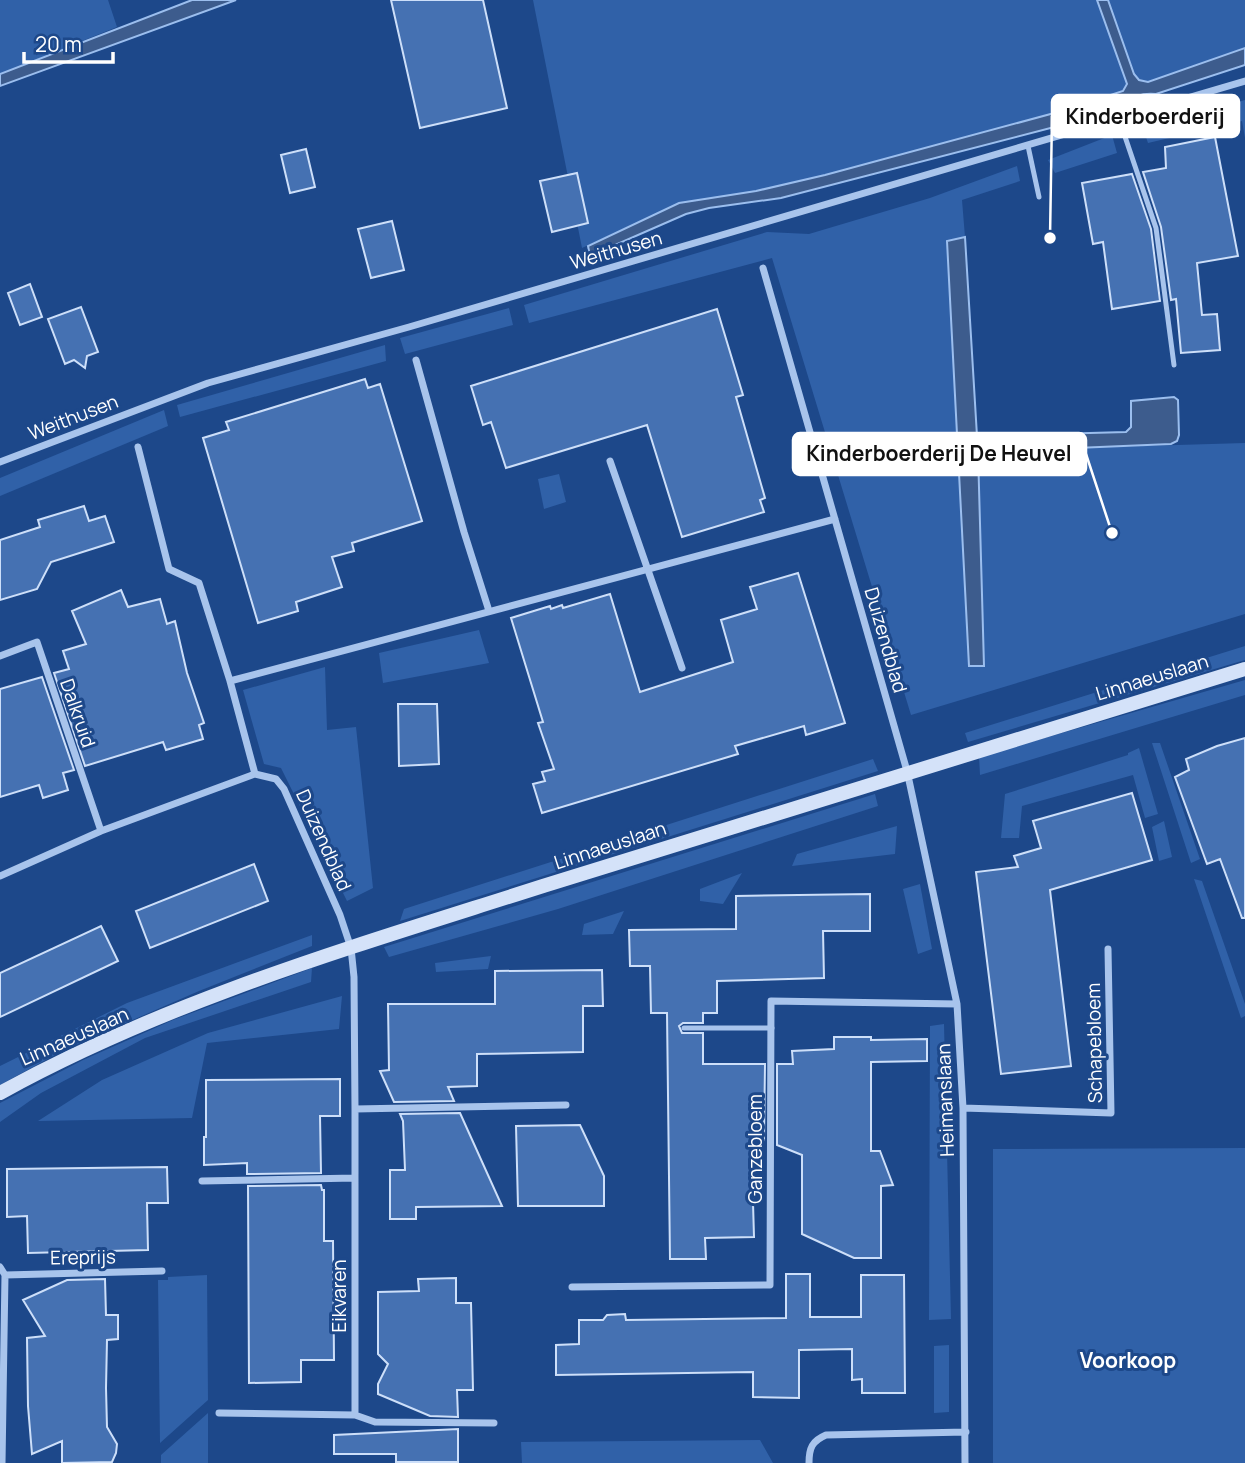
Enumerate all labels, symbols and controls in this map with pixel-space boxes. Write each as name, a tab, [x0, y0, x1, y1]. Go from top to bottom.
scale bar	[24, 21, 114, 65]
text: 20 m	[35, 30, 82, 58]
callout: Kinderboerderij	[1052, 95, 1239, 137]
text: Kinderboerderij	[1065, 102, 1225, 130]
street label: Weithusen	[567, 224, 665, 276]
street label: Weithusen	[24, 388, 122, 446]
callout: Kinderboerderij De Heuvel	[793, 433, 1086, 475]
text: Kinderboerderij De Heuvel	[806, 439, 1072, 467]
street label: Duizendblad	[859, 584, 913, 696]
street label: Linnaeuslaan	[1093, 648, 1211, 706]
street label: Dalkruid	[54, 675, 102, 751]
street label: Duizendblad	[290, 785, 358, 895]
street label: Linnaeuslaan	[551, 815, 669, 875]
street label: Schapebloem	[1080, 983, 1108, 1103]
street label: Linnaeuslaan	[16, 1000, 132, 1072]
street label: Heimanslaan	[930, 1043, 960, 1157]
street label: Ganzebloem	[742, 1094, 768, 1204]
street label: Ereprijs	[50, 1243, 116, 1271]
street label: Eikvaren	[326, 1259, 352, 1333]
district label: Voorkoop	[1080, 1346, 1176, 1374]

